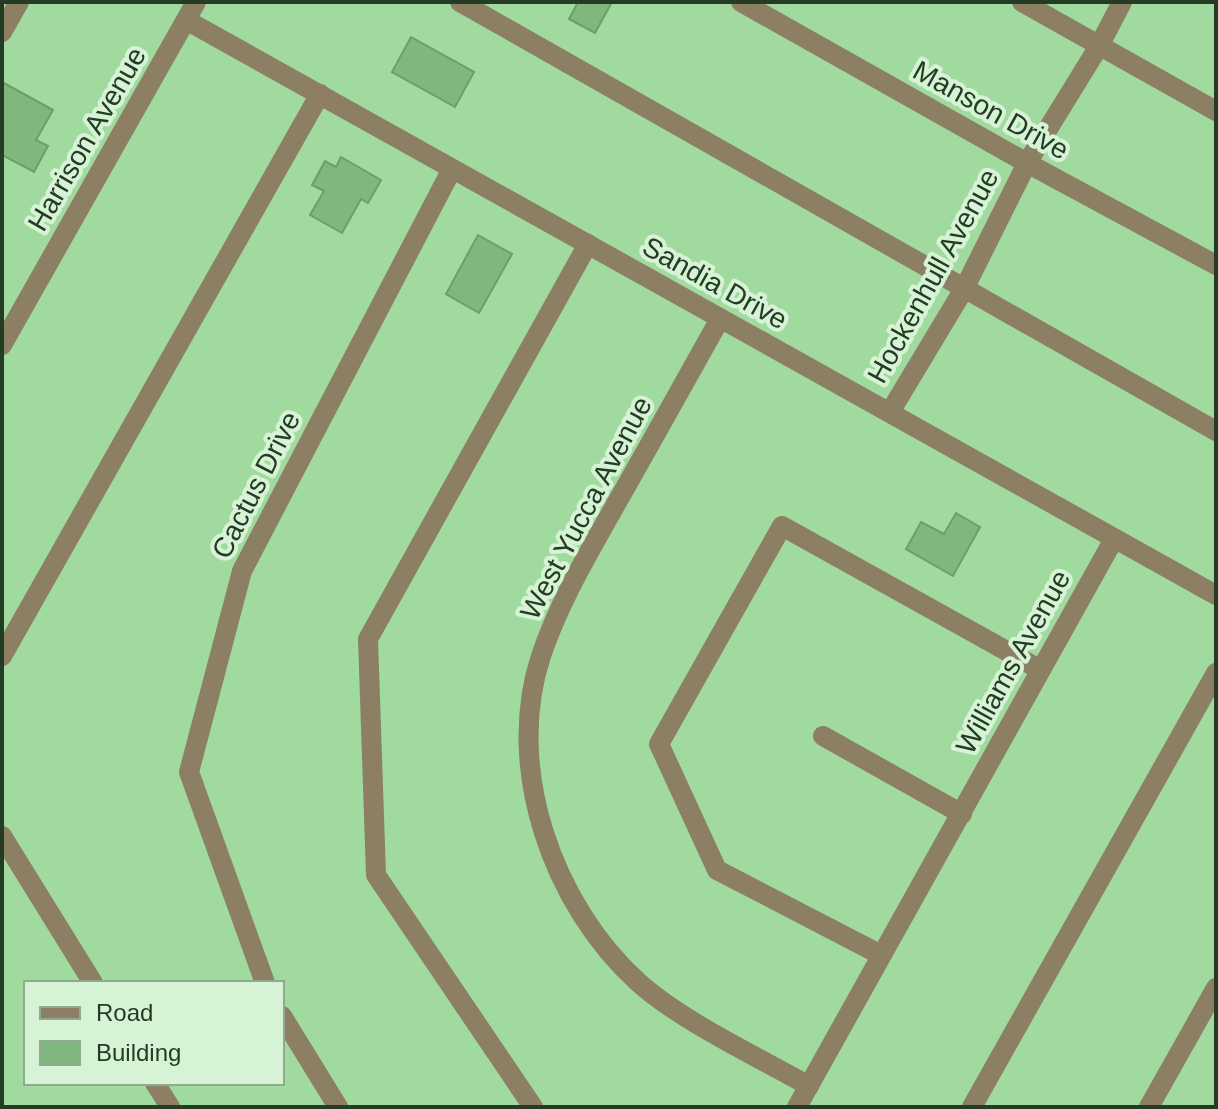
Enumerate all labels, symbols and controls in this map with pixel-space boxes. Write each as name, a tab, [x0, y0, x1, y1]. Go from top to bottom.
street label: Harrison Avenue	[22, 42, 152, 236]
street label: Manson Drive	[908, 55, 1074, 165]
street label: Hockenhull Avenue	[861, 164, 1005, 388]
street label: Sandia Drive	[637, 231, 793, 335]
street label: West Yucca Avenue	[514, 391, 658, 625]
street label: Cactus Drive	[206, 407, 306, 563]
street label: Williams Avenue	[950, 565, 1076, 759]
legend	[24, 981, 284, 1085]
text: Road	[96, 999, 153, 1026]
text: Building	[96, 1039, 181, 1066]

